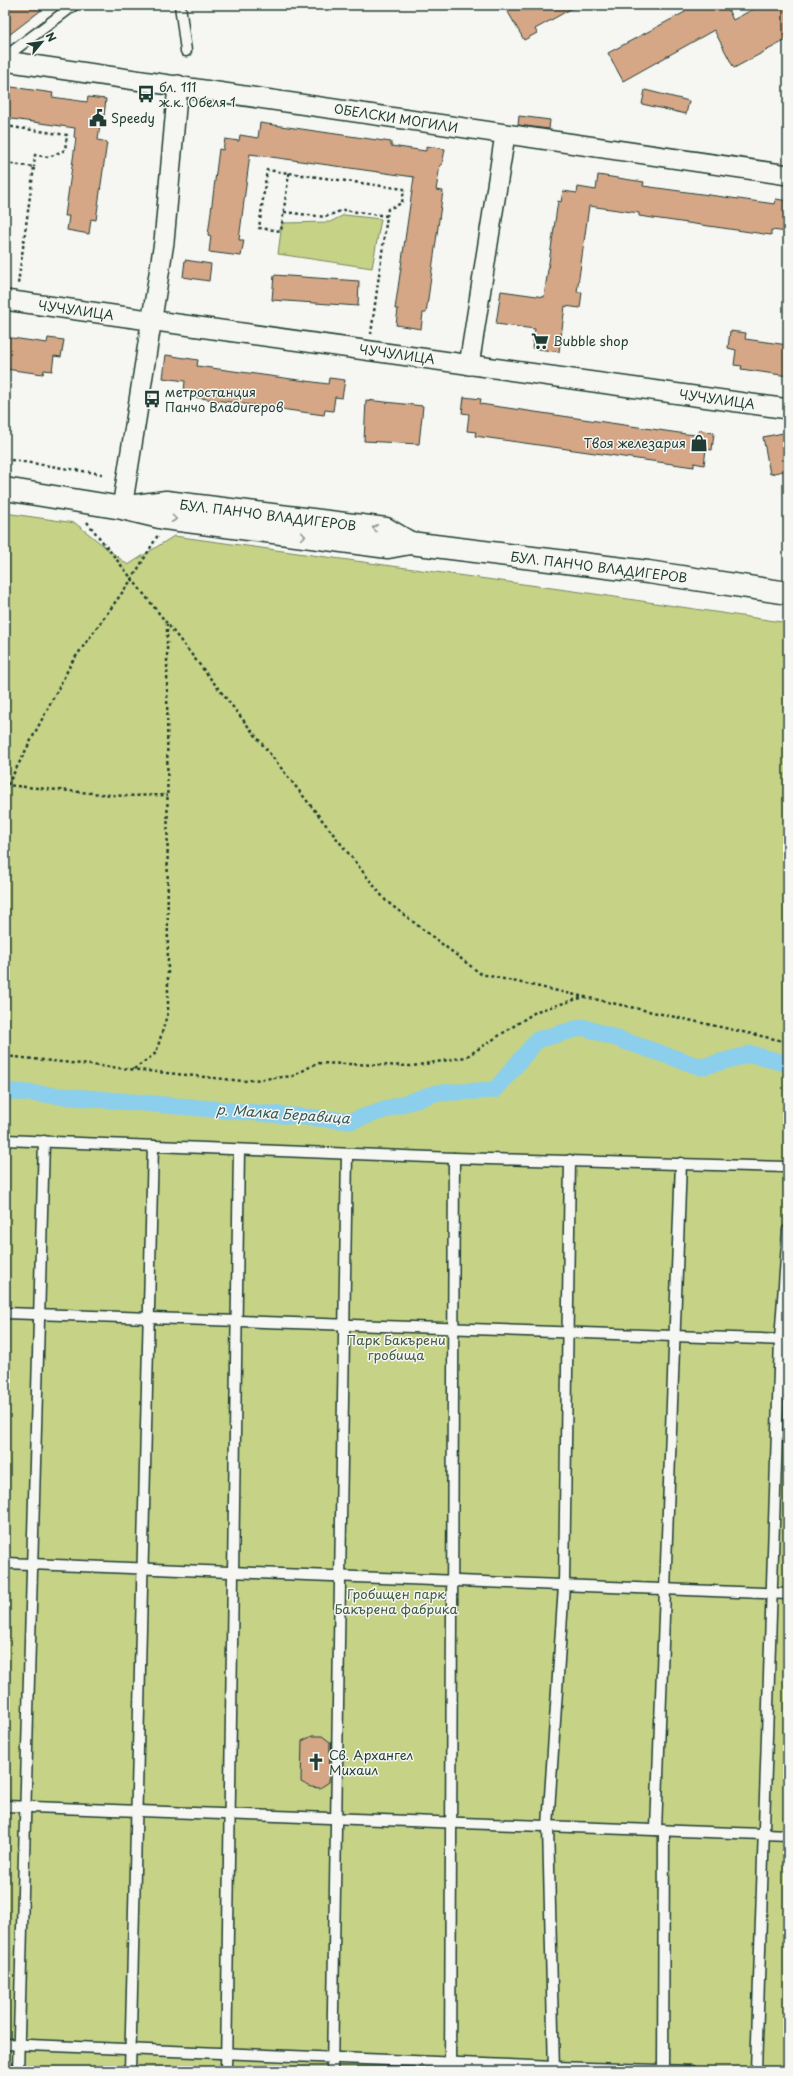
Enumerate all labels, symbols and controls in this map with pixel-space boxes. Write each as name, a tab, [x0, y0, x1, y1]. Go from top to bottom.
north arrow	[22, 22, 62, 62]
text: N	[42, 29, 61, 45]
place label: бл. 111 ж.к. Обеля 1	[159, 77, 236, 111]
bus stop icon: бл. 111 ж.к. Обеля 1	[136, 84, 156, 104]
street label: ОБЕЛСКИ МОГИЛИ	[333, 98, 460, 137]
public building icon: Speedy	[88, 108, 108, 128]
place label: Speedy	[111, 108, 155, 127]
street label: ЧУЧУЛИЦА	[37, 295, 115, 324]
supermarket icon: Bubble shop	[530, 331, 550, 351]
place label: Bubble shop	[553, 331, 629, 350]
street label: ЧУЧУЛИЦА	[358, 339, 436, 368]
place label: метростанция Панчо Владигеров	[165, 382, 284, 416]
street label: ЧУЧУЛИЦА	[678, 384, 756, 413]
bus stop icon: метростанция Панчо Владигеров	[142, 389, 162, 409]
place label: Твоя железария	[584, 433, 686, 452]
shop icon: Твоя железария	[689, 433, 709, 453]
street label: БУЛ. ПАНЧО ВЛАДИГЕРОВ	[179, 494, 357, 535]
one-way arrow	[171, 514, 177, 523]
one-way arrow	[372, 523, 378, 532]
one-way arrow	[300, 531, 306, 540]
street label: БУЛ. ПАНЧО ВЛАДИГЕРОВ	[510, 546, 688, 587]
water label: р. Малка Беравица	[216, 1098, 352, 1129]
park label: Парк Бакърени гробища	[346, 1330, 446, 1364]
park label: Гробищен парк Бакърена фабрика	[334, 1584, 458, 1618]
place label: Св. Архангел Михаил	[329, 1745, 414, 1779]
church icon: Св. Архангел Михаил	[306, 1752, 326, 1772]

